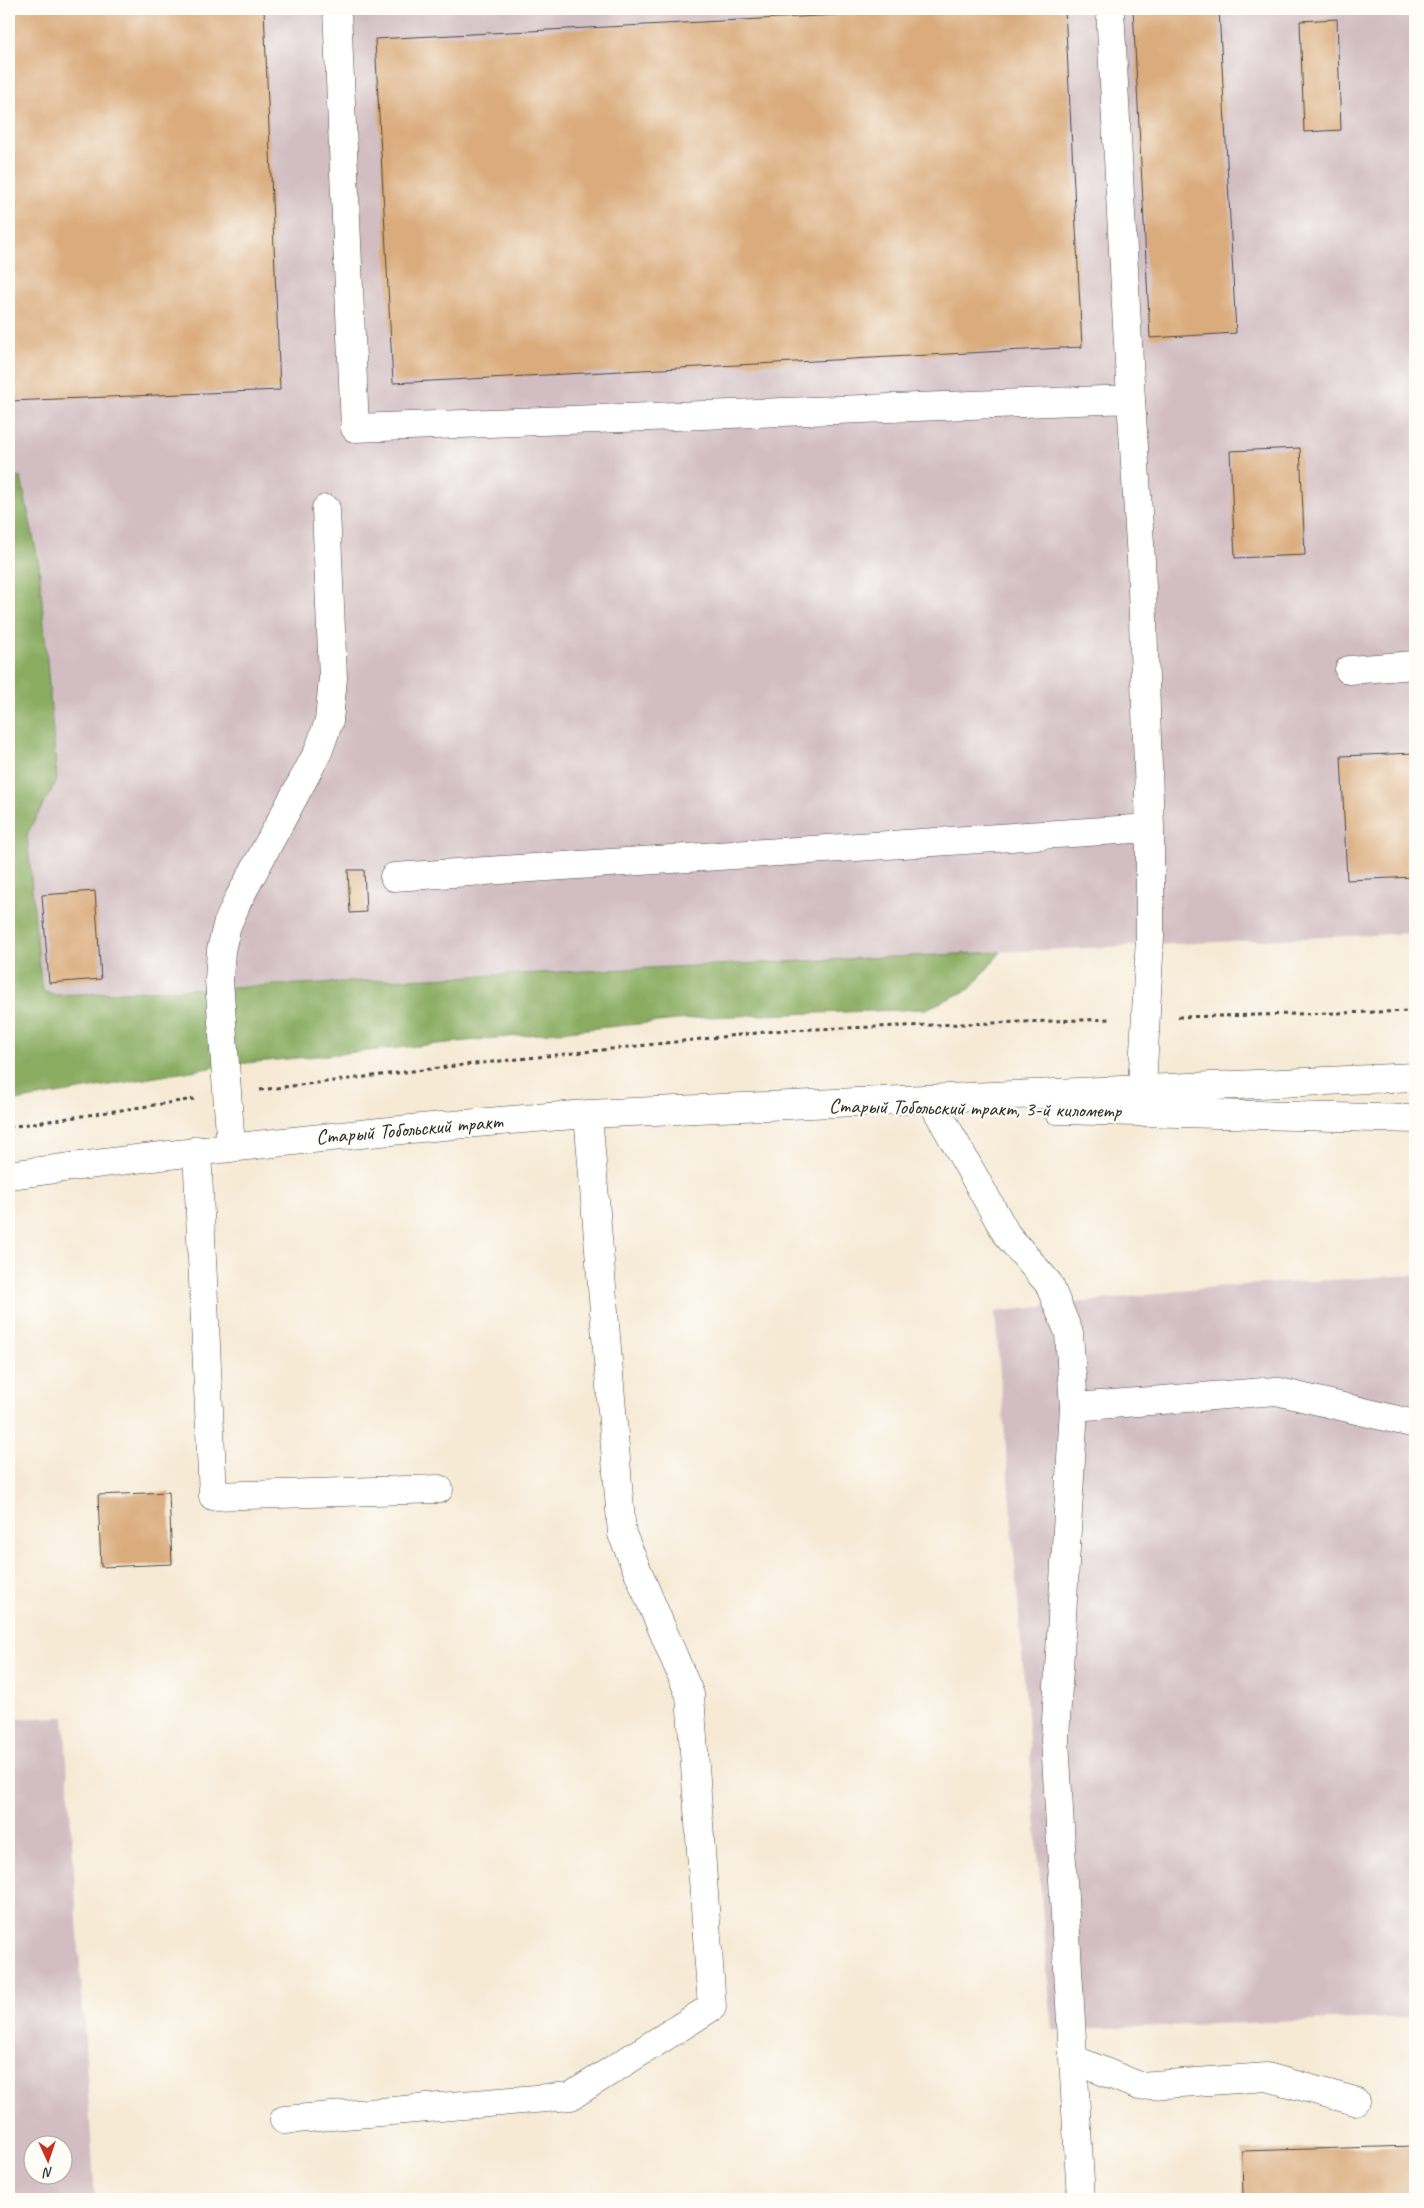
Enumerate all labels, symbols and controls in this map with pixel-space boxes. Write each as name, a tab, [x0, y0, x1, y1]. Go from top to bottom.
street label: Старый Тобольский тракт, 3-й километр	[829, 1092, 1122, 1124]
street label: Старый Тобольский тракт	[315, 1108, 505, 1150]
north arrow	[22, 2136, 72, 2186]
text: N	[42, 2164, 53, 2181]

